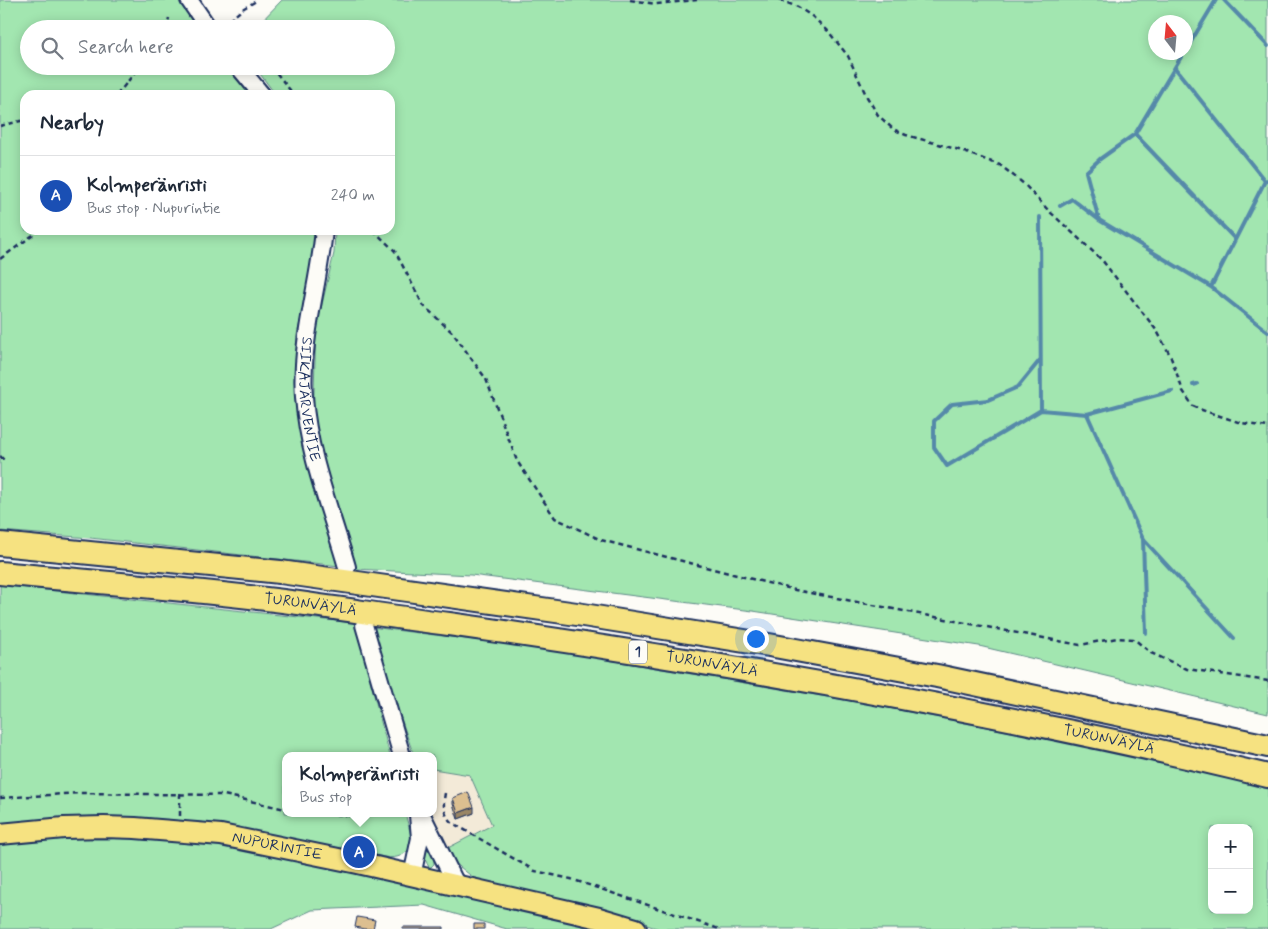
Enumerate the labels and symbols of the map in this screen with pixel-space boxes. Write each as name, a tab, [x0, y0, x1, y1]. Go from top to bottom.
north arrow	[1148, 15, 1193, 60]
street label: SIIKAJÄRVENTIE	[293, 336, 325, 464]
street label: TURUNVÄYLÄ	[263, 589, 358, 621]
your location	[743, 626, 769, 652]
road number: 1	[629, 640, 647, 664]
street label: TURUNVÄYLÄ	[664, 647, 760, 682]
street label: TURUNVÄYLÄ	[1061, 720, 1156, 759]
street label: NUPURINTIE	[230, 828, 324, 866]
pin: A	[343, 833, 375, 871]

